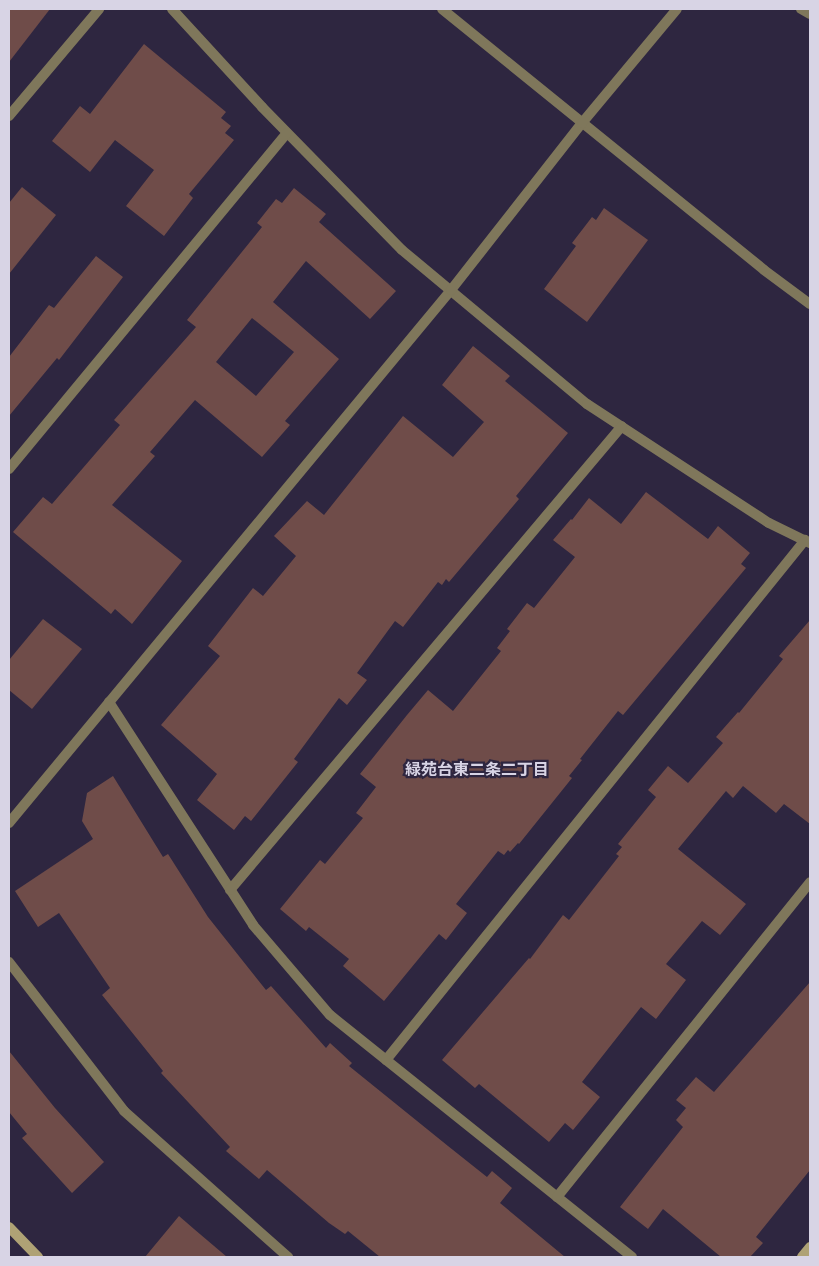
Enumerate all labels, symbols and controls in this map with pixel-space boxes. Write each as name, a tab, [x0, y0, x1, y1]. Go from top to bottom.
district label: 緑苑台東二条二丁目	[405, 760, 549, 780]

